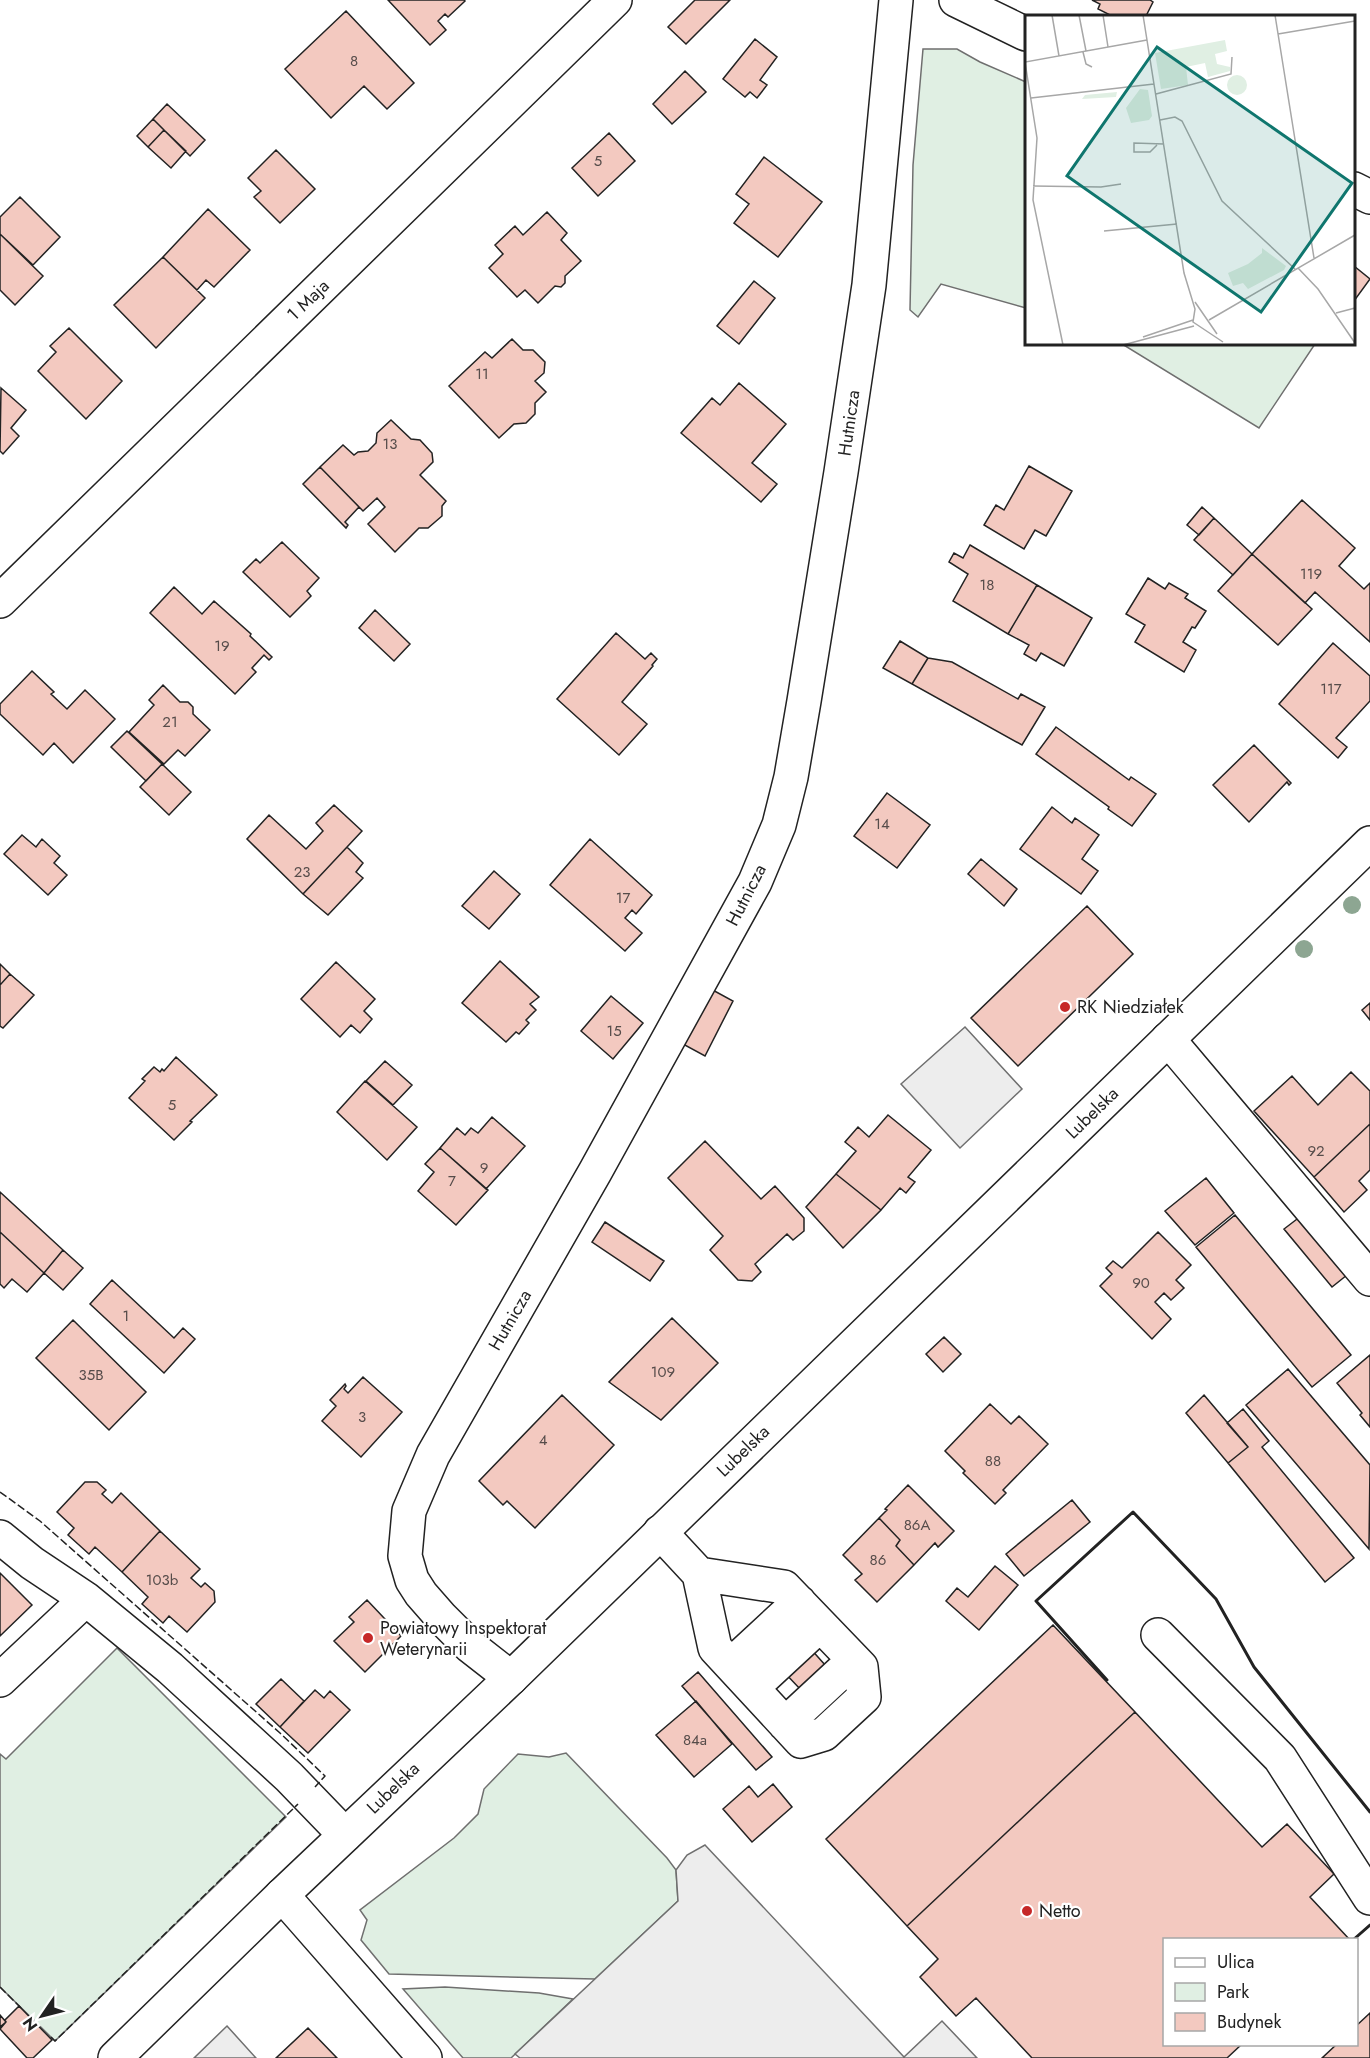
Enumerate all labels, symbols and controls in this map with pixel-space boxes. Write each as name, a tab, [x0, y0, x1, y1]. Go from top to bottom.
inset map	[1025, 15, 1355, 345]
house number: 8	[350, 50, 358, 72]
house number: 5	[594, 150, 602, 172]
street label: 1 Maja	[281, 273, 335, 327]
house number: 11	[475, 363, 489, 385]
street label: Hutnicza	[832, 388, 866, 458]
house number: 13	[383, 433, 397, 455]
house number: 119	[1300, 563, 1322, 585]
house number: 18	[980, 574, 994, 596]
house number: 19	[214, 635, 230, 657]
house number: 117	[1320, 678, 1342, 700]
house number: 21	[162, 711, 178, 733]
house number: 14	[874, 813, 890, 835]
street label: Hutnicza	[719, 860, 773, 930]
house number: 23	[294, 861, 310, 883]
house number: 17	[616, 887, 630, 909]
place label: RK Niedziałek	[1077, 994, 1184, 1020]
marker: RK Niedziałek	[1058, 1000, 1072, 1014]
house number: 15	[606, 1020, 622, 1042]
street label: Lubelska	[1060, 1081, 1124, 1145]
house number: 5	[168, 1094, 176, 1116]
house number: 92	[1307, 1140, 1325, 1162]
house number: 9	[480, 1157, 488, 1179]
house number: 7	[448, 1170, 456, 1192]
house number: 90	[1132, 1272, 1150, 1294]
street label: Hutnicza	[482, 1285, 538, 1355]
house number: 1	[123, 1305, 129, 1327]
house number: 109	[651, 1361, 675, 1383]
house number: 35B	[78, 1364, 104, 1386]
house number: 3	[358, 1406, 366, 1428]
street label: Lubelska	[711, 1419, 775, 1483]
house number: 4	[539, 1429, 548, 1451]
house number: 88	[985, 1450, 1001, 1472]
house number: 86A	[904, 1514, 930, 1536]
house number: 86	[870, 1549, 886, 1571]
house number: 103b	[146, 1569, 179, 1591]
place label: Powiatowy Inspektorat Weterynarii	[380, 1615, 547, 1662]
marker: Powiatowy Inspektorat Weterynarii	[361, 1631, 375, 1645]
house number: 84a	[683, 1729, 707, 1751]
street label: Lubelska	[361, 1756, 425, 1820]
place label: Netto	[1039, 1898, 1081, 1924]
marker: Netto	[1020, 1904, 1034, 1918]
legend	[1163, 1938, 1358, 2046]
text: Ulica	[1217, 1949, 1254, 1975]
text: Park	[1217, 1979, 1249, 2005]
north arrow	[12, 1986, 72, 2046]
text: Budynek	[1217, 2009, 1281, 2035]
text: N	[17, 2013, 43, 2036]

